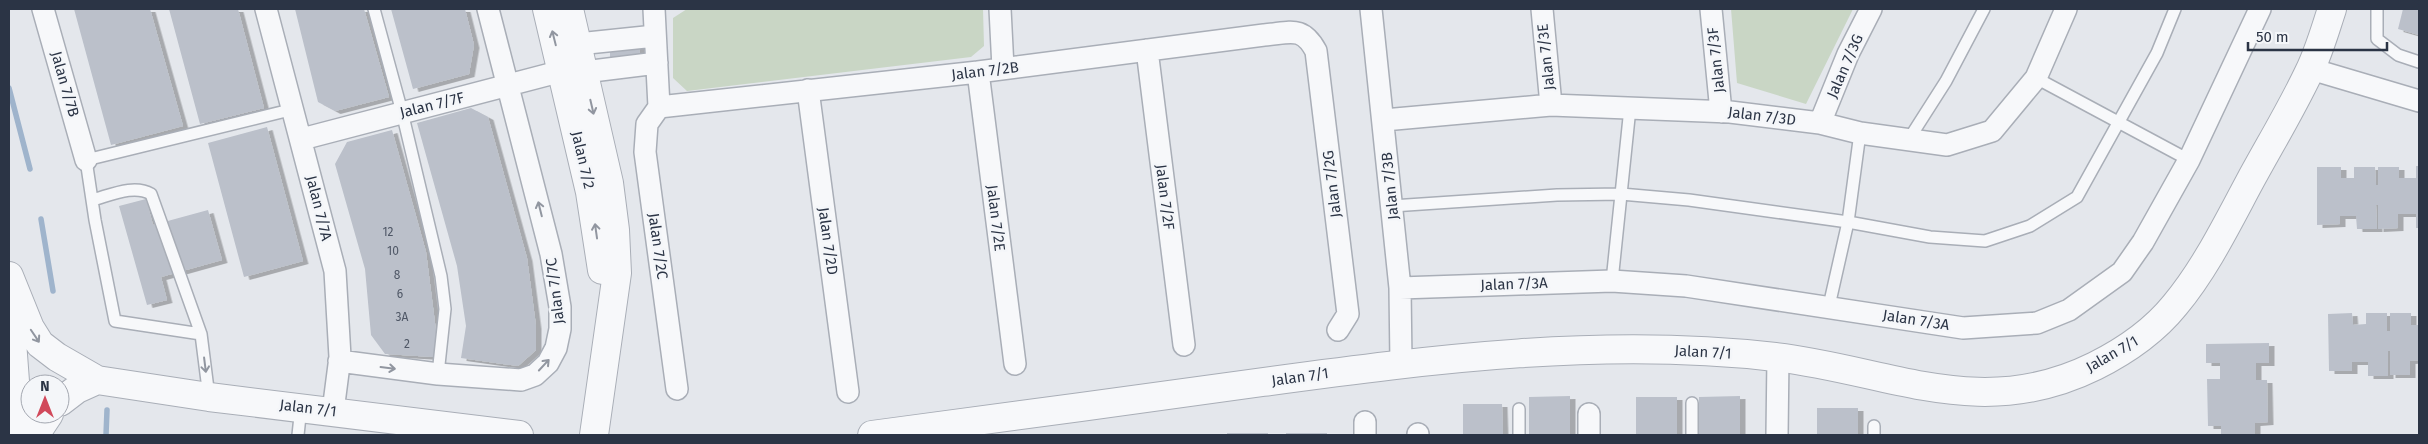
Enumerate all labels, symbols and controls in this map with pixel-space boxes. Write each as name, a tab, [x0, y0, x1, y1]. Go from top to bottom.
scale bar	[2248, 20, 2387, 52]
street label: Jalan 7/3E	[1534, 23, 1558, 91]
street label: Jalan 7/3F	[1704, 26, 1728, 94]
text: 50 m	[2256, 28, 2289, 46]
one-way arrow	[549, 30, 558, 46]
street label: Jalan 7/3G	[1823, 31, 1867, 101]
street label: Jalan 7/7B	[47, 49, 83, 119]
street label: Jalan 7/2B	[950, 58, 1020, 84]
street label: Jalan 7/7F	[398, 88, 466, 122]
one-way arrow	[588, 99, 597, 115]
street label: Jalan 7/3D	[1727, 103, 1797, 129]
street label: Jalan 7/2	[568, 129, 598, 191]
street label: Jalan 7/2G	[1319, 149, 1345, 219]
street label: Jalan 7/3B	[1378, 151, 1402, 221]
street label: Jalan 7/2F	[1152, 163, 1178, 231]
street label: Jalan 7/7A	[302, 174, 336, 243]
street label: Jalan 7/2E	[983, 184, 1009, 252]
one-way arrow	[535, 202, 544, 218]
street label: Jalan 7/2D	[814, 206, 842, 276]
street label: Jalan 7/2C	[644, 212, 672, 281]
one-way arrow	[591, 223, 601, 239]
house number: 12	[382, 225, 394, 239]
house number: 10	[387, 244, 399, 258]
street label: Jalan 7/7C	[542, 256, 568, 325]
house number: 8	[394, 268, 401, 282]
street label: Jalan 7/3A	[1480, 274, 1548, 294]
house number: 6	[397, 287, 403, 301]
street label: Jalan 7/3A	[1881, 306, 1951, 334]
house number: 3A	[396, 310, 409, 324]
one-way arrow	[30, 329, 40, 343]
street label: Jalan 7/1	[2083, 332, 2141, 376]
house number: 2	[404, 337, 410, 351]
street label: Jalan 7/1	[1674, 342, 1732, 362]
one-way arrow	[200, 357, 210, 373]
one-way arrow	[539, 359, 550, 372]
one-way arrow	[379, 363, 395, 373]
street label: Jalan 7/1	[1270, 364, 1330, 390]
north arrow	[20, 374, 70, 424]
text: N	[40, 378, 50, 395]
street label: Jalan 7/1	[278, 396, 338, 420]

